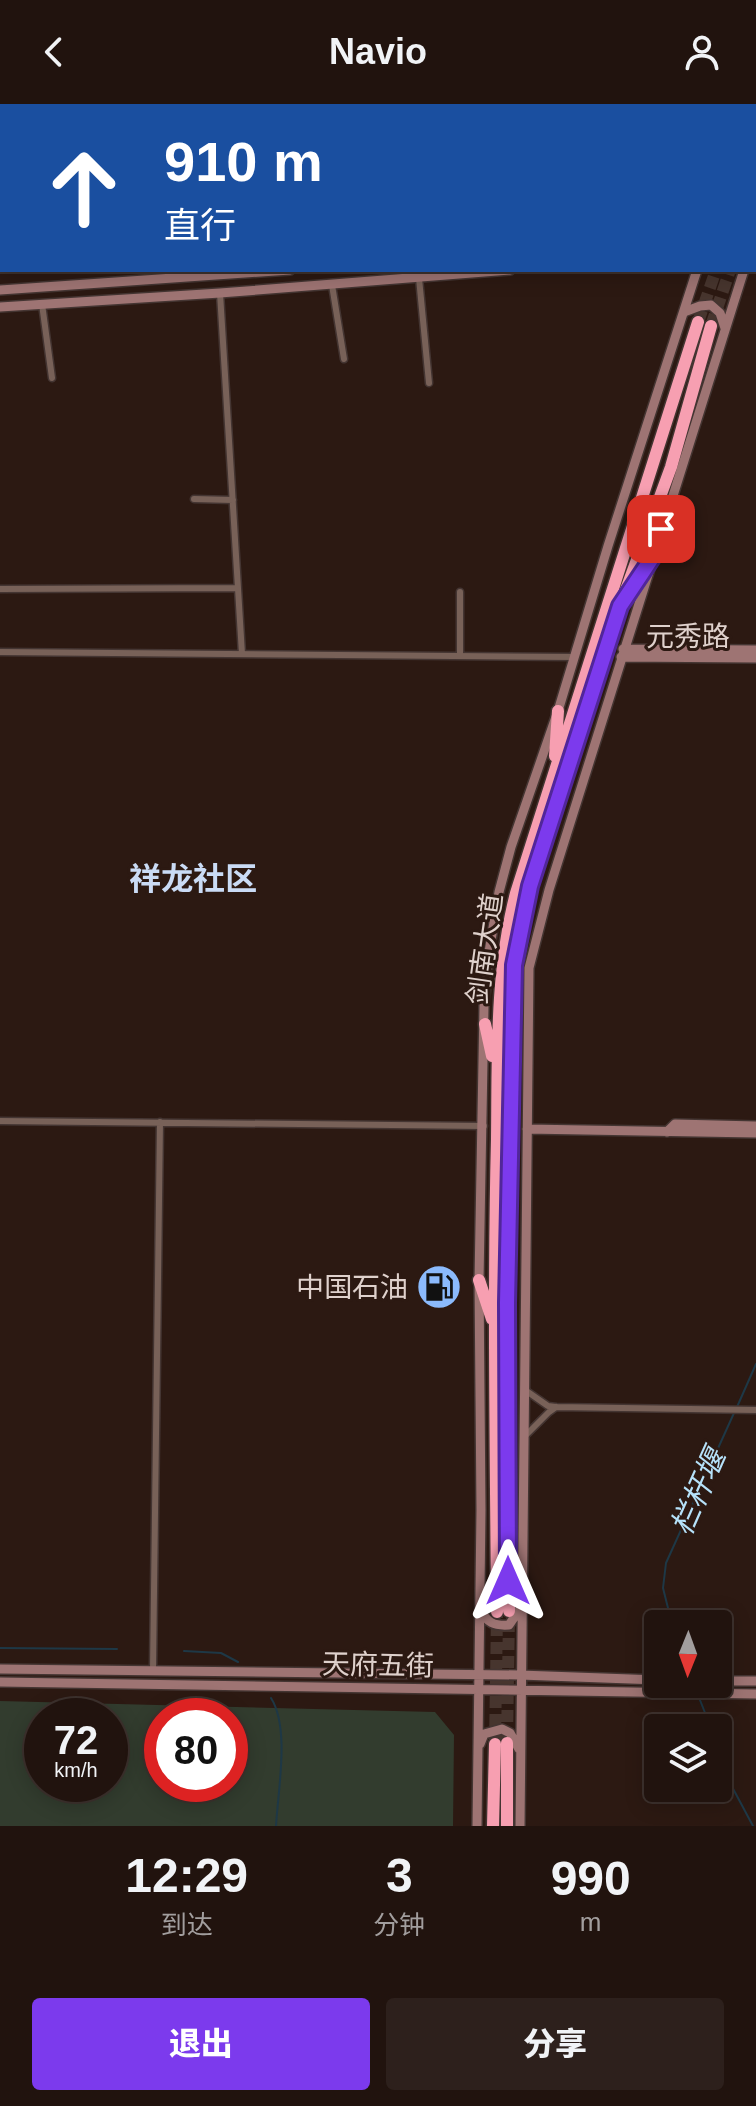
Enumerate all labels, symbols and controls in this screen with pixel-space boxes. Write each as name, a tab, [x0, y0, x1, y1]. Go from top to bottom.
icon: back	[32, 30, 76, 74]
icon: person	[680, 30, 724, 74]
text: Navio	[329, 31, 427, 72]
text: 910 m	[164, 130, 323, 193]
icon: ahead	[32, 136, 136, 240]
text: 直行	[164, 205, 236, 246]
pin	[627, 495, 695, 563]
icon: arrive	[639, 507, 683, 551]
street label: 元秀路	[646, 621, 730, 652]
district label: 祥龙社区	[129, 861, 257, 897]
street label: 剑南大道	[462, 891, 508, 1007]
fuel station icon: 中国石油	[415, 1263, 463, 1311]
place label: 中国石油	[296, 1272, 408, 1303]
water label: 栏杆堰	[665, 1440, 733, 1540]
position arrow	[466, 1539, 550, 1623]
north arrow	[644, 1610, 732, 1698]
map controls	[644, 1610, 732, 1802]
street label: 天府五街	[322, 1649, 434, 1681]
speed limit sign: 80	[144, 1698, 248, 1802]
button: layers	[644, 1714, 732, 1802]
text: 72	[54, 1718, 98, 1762]
text: km/h	[54, 1759, 98, 1781]
text: 12:29	[125, 1849, 248, 1902]
text: 3	[386, 1849, 413, 1902]
text: 990	[551, 1852, 631, 1905]
text: m	[580, 1907, 602, 1937]
text: 到达	[161, 1910, 213, 1940]
text: 分钟	[373, 1910, 425, 1940]
button: 退出	[32, 1998, 370, 2090]
button: 分享	[386, 1998, 724, 2090]

